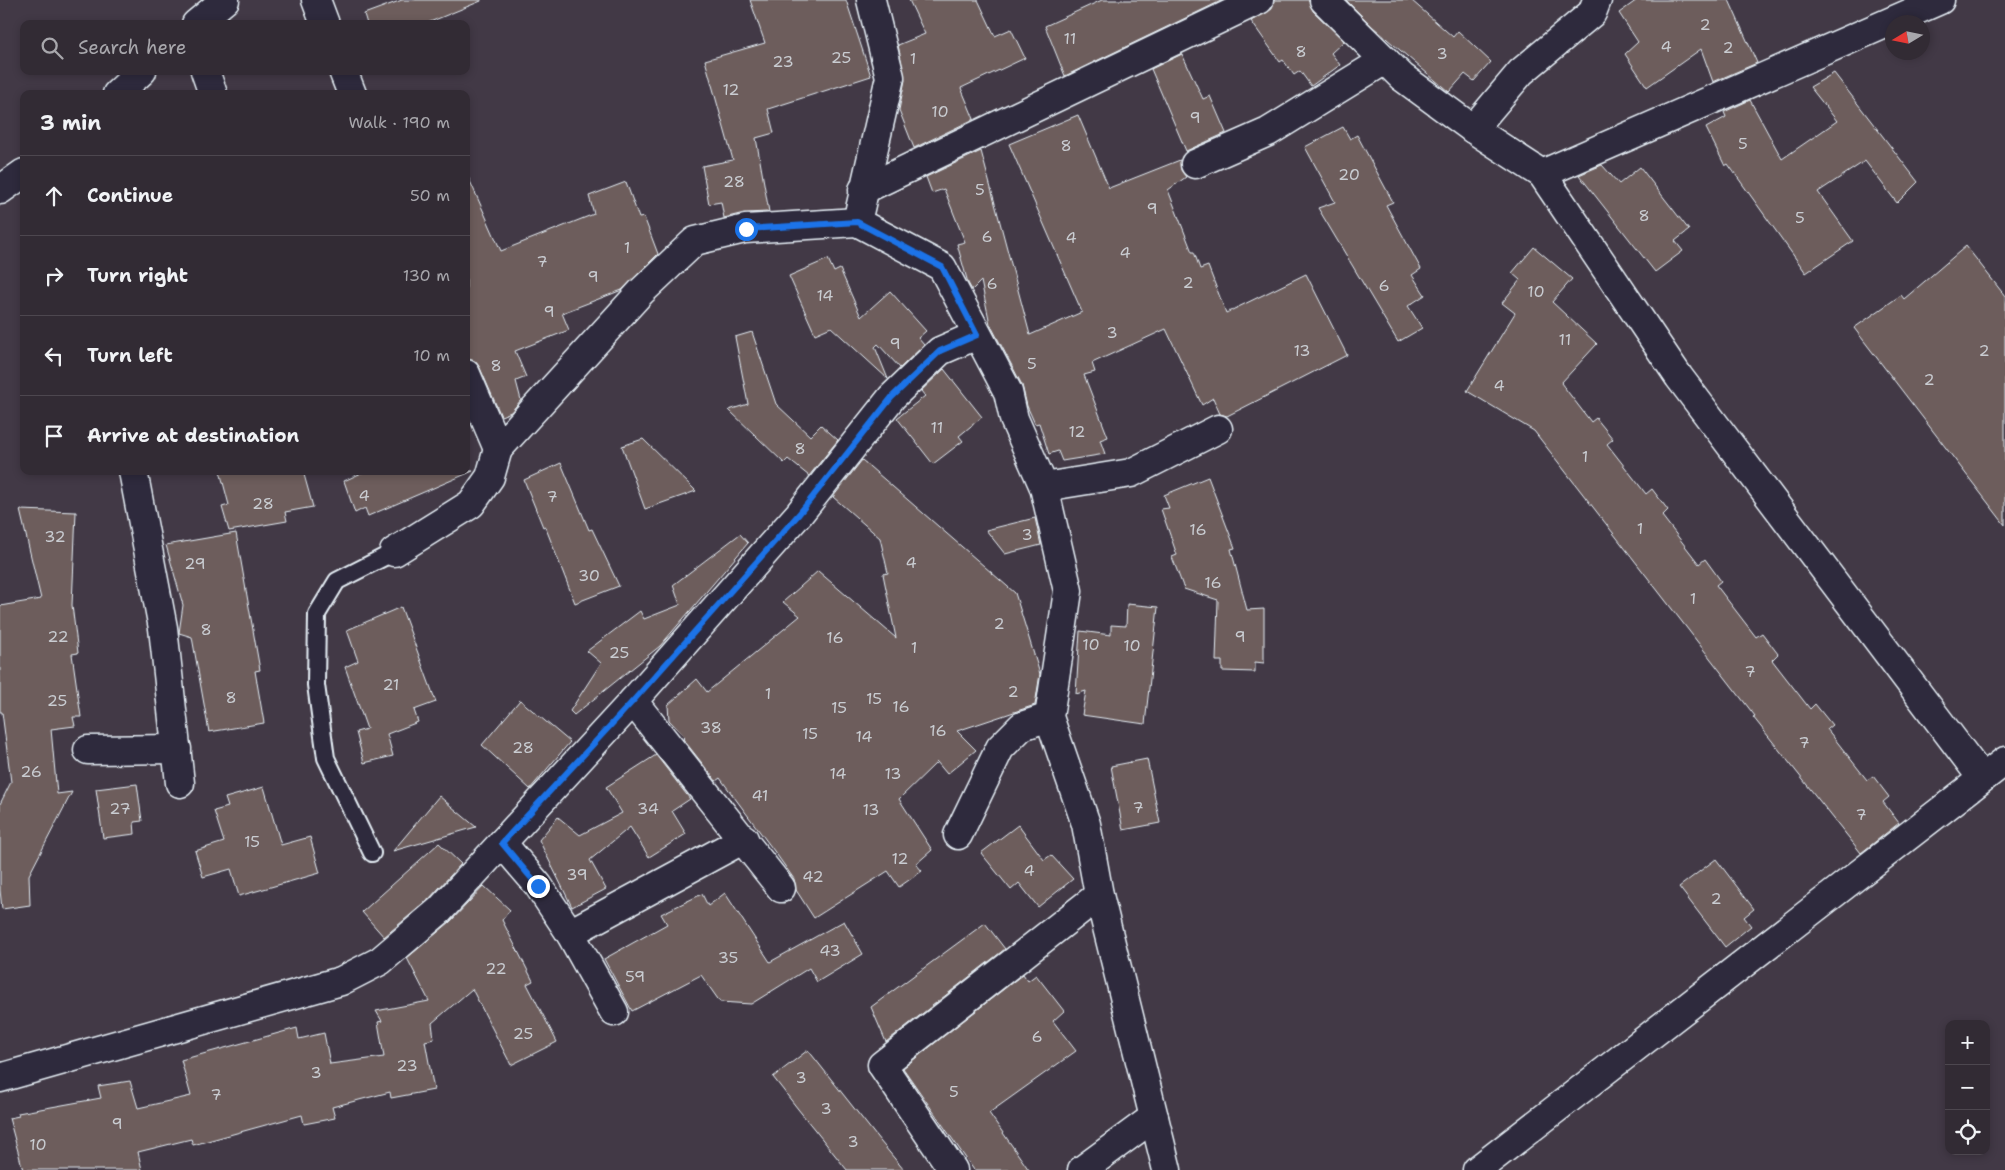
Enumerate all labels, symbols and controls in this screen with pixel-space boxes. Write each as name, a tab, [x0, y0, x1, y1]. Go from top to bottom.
house number: 2	[1699, 14, 1711, 35]
north arrow	[1885, 15, 1930, 60]
search box	[20, 20, 470, 75]
house number: 11	[1064, 28, 1076, 49]
icon: search	[38, 34, 66, 62]
text: Search here	[78, 35, 187, 60]
house number: 4	[1660, 36, 1672, 57]
house number: 2	[1722, 37, 1734, 58]
house number: 8	[1295, 41, 1307, 62]
house number: 3	[1436, 43, 1448, 64]
house number: 25	[831, 47, 851, 68]
house number: 1	[910, 48, 916, 69]
house number: 23	[772, 51, 794, 72]
house number: 12	[722, 79, 740, 100]
house number: 10	[931, 101, 949, 122]
house number: 9	[1189, 107, 1201, 128]
text: 3 min	[40, 109, 101, 137]
text: Walk · 190 m	[348, 112, 450, 133]
house number: 5	[1738, 133, 1748, 154]
house number: 8	[1060, 135, 1072, 156]
house number: 20	[1338, 164, 1360, 185]
house number: 28	[723, 171, 745, 192]
house number: 5	[975, 179, 985, 200]
icon: ahead	[40, 182, 68, 210]
text: Continue	[87, 183, 173, 208]
text: 50 m	[410, 185, 450, 206]
house number: 9	[1146, 198, 1158, 219]
house number: 8	[1638, 205, 1650, 226]
house number: 5	[1795, 207, 1805, 228]
route start	[735, 218, 758, 241]
house number: 6	[981, 226, 993, 247]
house number: 4	[1065, 227, 1077, 248]
house number: 1	[624, 237, 630, 258]
house number: 4	[1119, 242, 1131, 263]
house number: 7	[536, 251, 548, 272]
icon: right	[40, 262, 68, 290]
text: Turn right	[87, 263, 188, 288]
text: 130 m	[403, 265, 450, 286]
house number: 9	[587, 266, 599, 287]
house number: 2	[1182, 272, 1194, 293]
house number: 6	[986, 273, 998, 294]
house number: 6	[1378, 275, 1390, 296]
house number: 10	[1527, 281, 1545, 302]
house number: 14	[816, 285, 834, 306]
house number: 9	[543, 301, 555, 322]
house number: 3	[1106, 322, 1118, 343]
house number: 11	[1559, 329, 1571, 350]
house number: 9	[889, 333, 901, 354]
house number: 13	[1293, 340, 1311, 361]
house number: 2	[1978, 340, 1990, 361]
icon: left	[40, 342, 68, 370]
text: Turn left	[87, 343, 173, 368]
text: 10 m	[413, 345, 450, 366]
house number: 5	[1027, 353, 1037, 374]
house number: 8	[490, 355, 502, 376]
house number: 2	[1923, 369, 1935, 390]
house number: 4	[1493, 375, 1505, 396]
house number: 11	[931, 417, 943, 438]
house number: 12	[1068, 421, 1086, 442]
icon: arrive	[40, 422, 68, 450]
text: Arrive at destination	[87, 423, 299, 448]
house number: 8	[794, 438, 806, 459]
house number: 1	[1582, 446, 1588, 467]
house number: 4	[358, 485, 370, 506]
house number: 7	[546, 486, 558, 507]
house number: 28	[252, 493, 274, 514]
house number: 1	[1637, 518, 1643, 539]
house number: 16	[1189, 519, 1207, 540]
house number: 3	[1021, 524, 1033, 545]
house number: 32	[44, 526, 66, 547]
house number: 4	[905, 552, 917, 573]
house number: 29	[184, 553, 206, 574]
house number: 30	[578, 565, 600, 586]
house number: 16	[1204, 572, 1222, 593]
house number: 1	[1690, 588, 1696, 609]
house number: 2	[993, 613, 1005, 634]
house number: 8	[200, 619, 212, 640]
house number: 22	[47, 626, 69, 647]
house number: 9	[1234, 626, 1246, 647]
house number: 16	[826, 627, 844, 648]
house number: 10	[1082, 634, 1100, 655]
house number: 10	[1123, 635, 1141, 656]
house number: 1	[911, 637, 917, 658]
house number: 25	[609, 642, 629, 663]
house number: 7	[1744, 661, 1756, 682]
house number: 21	[382, 674, 400, 695]
house number: 2	[1007, 681, 1019, 702]
house number: 1	[765, 683, 771, 704]
house number: 8	[225, 687, 237, 708]
house number: 15	[866, 688, 882, 709]
house number: 25	[47, 690, 67, 711]
house number: 16	[892, 696, 910, 717]
house number: 15	[831, 697, 847, 718]
house number: 38	[700, 717, 722, 738]
house number: 16	[929, 720, 947, 741]
house number: 15	[802, 723, 818, 744]
house number: 14	[855, 726, 873, 747]
house number: 7	[1798, 732, 1810, 753]
house number: 28	[512, 737, 534, 758]
house number: 26	[20, 761, 42, 782]
house number: 14	[829, 763, 847, 784]
house number: 13	[884, 763, 902, 784]
house number: 41	[751, 785, 769, 806]
house number: 7	[1132, 797, 1144, 818]
house number: 27	[109, 798, 131, 819]
house number: 34	[637, 798, 659, 819]
house number: 13	[862, 799, 880, 820]
house number: 7	[1855, 804, 1867, 825]
house number: 15	[244, 831, 260, 852]
house number: 12	[891, 848, 909, 869]
house number: 4	[1023, 860, 1035, 881]
house number: 39	[566, 864, 588, 885]
house number: 42	[802, 866, 824, 887]
route end	[527, 875, 550, 898]
house number: 2	[1710, 888, 1722, 909]
house number: 43	[819, 940, 841, 961]
house number: 35	[718, 947, 738, 968]
house number: 22	[485, 958, 507, 979]
house number: 59	[625, 966, 645, 987]
map controls	[1945, 1020, 1990, 1155]
button: +	[1945, 1020, 1990, 1065]
house number: 25	[513, 1023, 533, 1044]
house number: 6	[1031, 1026, 1043, 1047]
house number: 23	[396, 1055, 418, 1076]
house number: 3	[310, 1062, 322, 1083]
button: −	[1945, 1065, 1990, 1110]
house number: 3	[795, 1067, 807, 1088]
house number: 5	[949, 1081, 959, 1102]
house number: 7	[210, 1084, 222, 1105]
house number: 3	[820, 1098, 832, 1119]
button: locate	[1945, 1110, 1990, 1155]
house number: 9	[111, 1113, 123, 1134]
house number: 3	[847, 1131, 859, 1152]
house number: 10	[29, 1134, 47, 1155]

